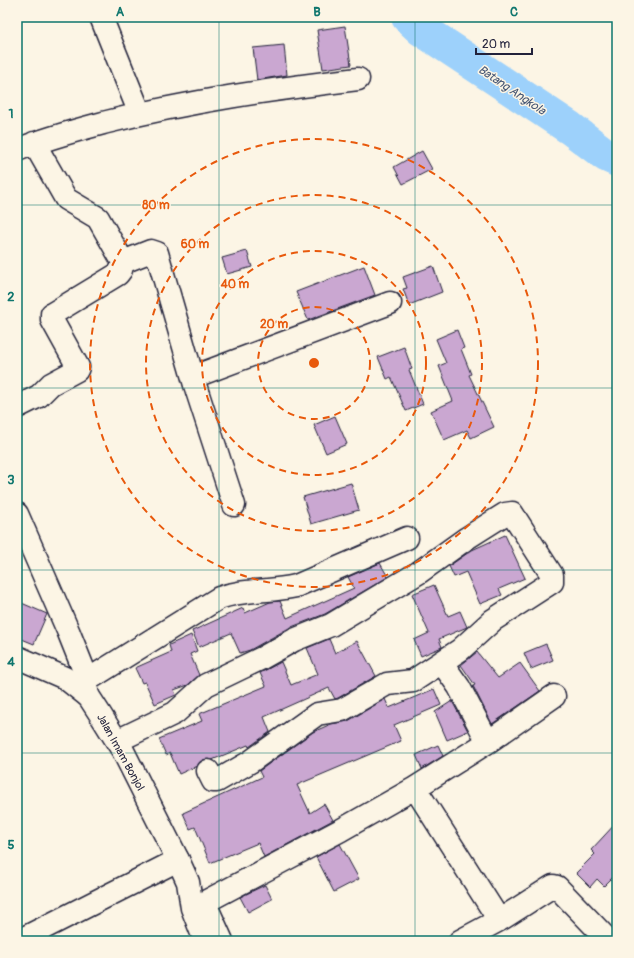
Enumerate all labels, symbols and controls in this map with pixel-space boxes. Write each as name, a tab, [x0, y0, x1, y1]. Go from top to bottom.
text: A	[116, 4, 125, 20]
text: B	[313, 4, 321, 20]
text: C	[510, 4, 518, 20]
scale bar	[476, 30, 532, 56]
text: 20 m	[482, 37, 511, 52]
water label: Batang Angkola	[475, 62, 549, 119]
text: 1	[8, 106, 14, 122]
text: 80 m	[142, 198, 170, 213]
text: 60 m	[181, 237, 210, 252]
text: 40 m	[220, 277, 250, 292]
text: 2	[7, 289, 15, 305]
text: 20 m	[260, 317, 288, 332]
centre of rings	[307, 356, 321, 370]
text: 3	[7, 472, 15, 488]
text: 4	[7, 654, 15, 670]
street label: Jalan Imam Bonjol	[94, 712, 147, 793]
text: 5	[7, 837, 15, 853]

